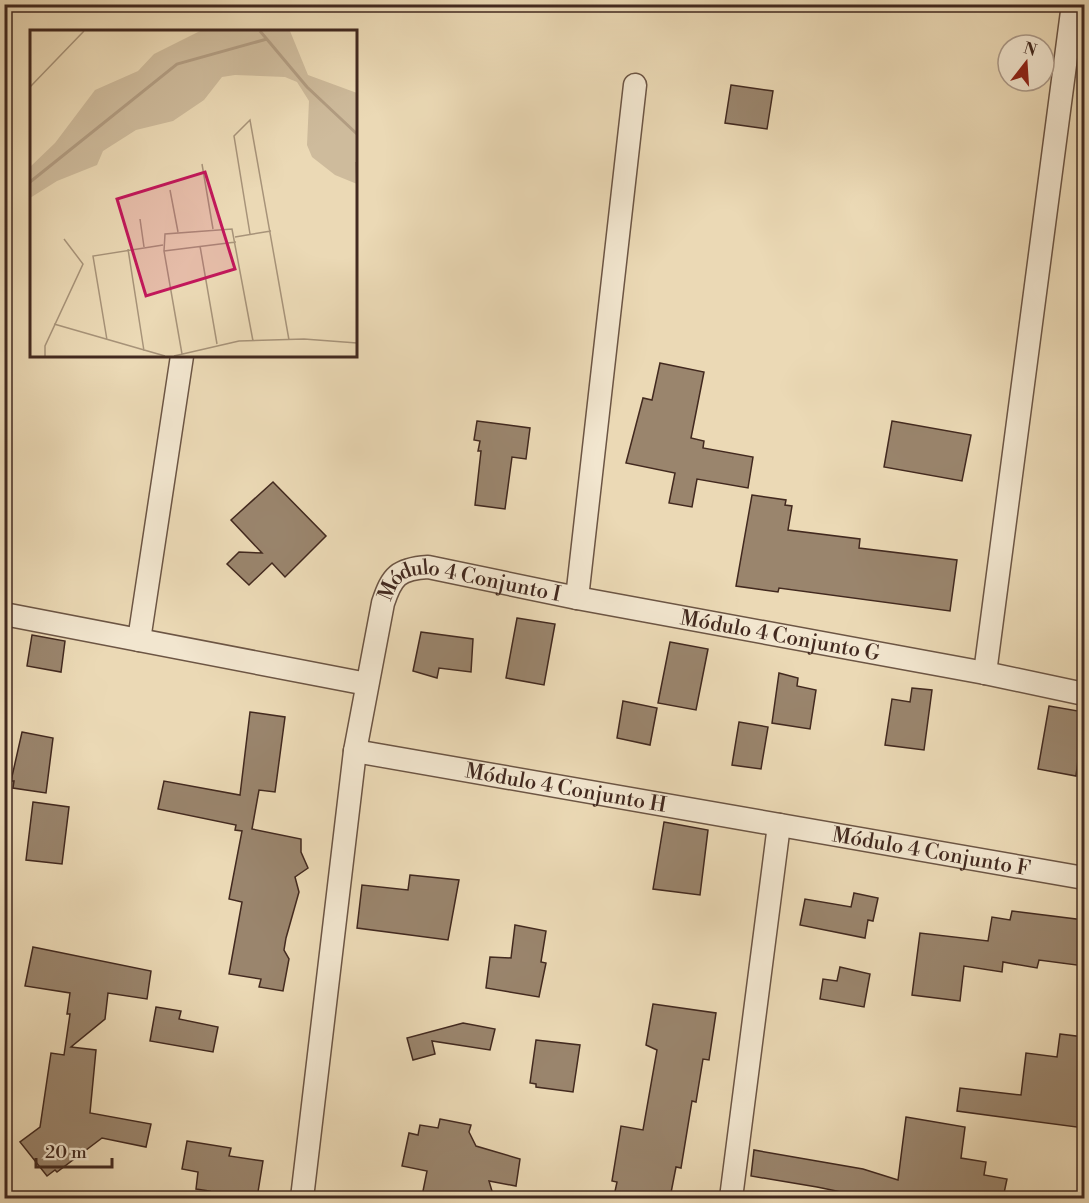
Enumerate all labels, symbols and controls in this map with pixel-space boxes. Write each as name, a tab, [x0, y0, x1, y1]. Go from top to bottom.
inset map	[30, 30, 357, 357]
north arrow	[996, 33, 1056, 93]
text: N	[1021, 38, 1039, 61]
text: Módulo 4 Conjunto I	[373, 555, 563, 608]
street label: Módulo 4 Conjunto I	[379, 584, 575, 620]
street label: Módulo 4 Conjunto G	[678, 605, 882, 668]
street label: Módulo 4 Conjunto H	[463, 758, 668, 819]
street label: Módulo 4 Conjunto F	[830, 822, 1033, 882]
scale bar	[36, 1131, 112, 1169]
text: 20 m	[45, 1141, 87, 1164]

